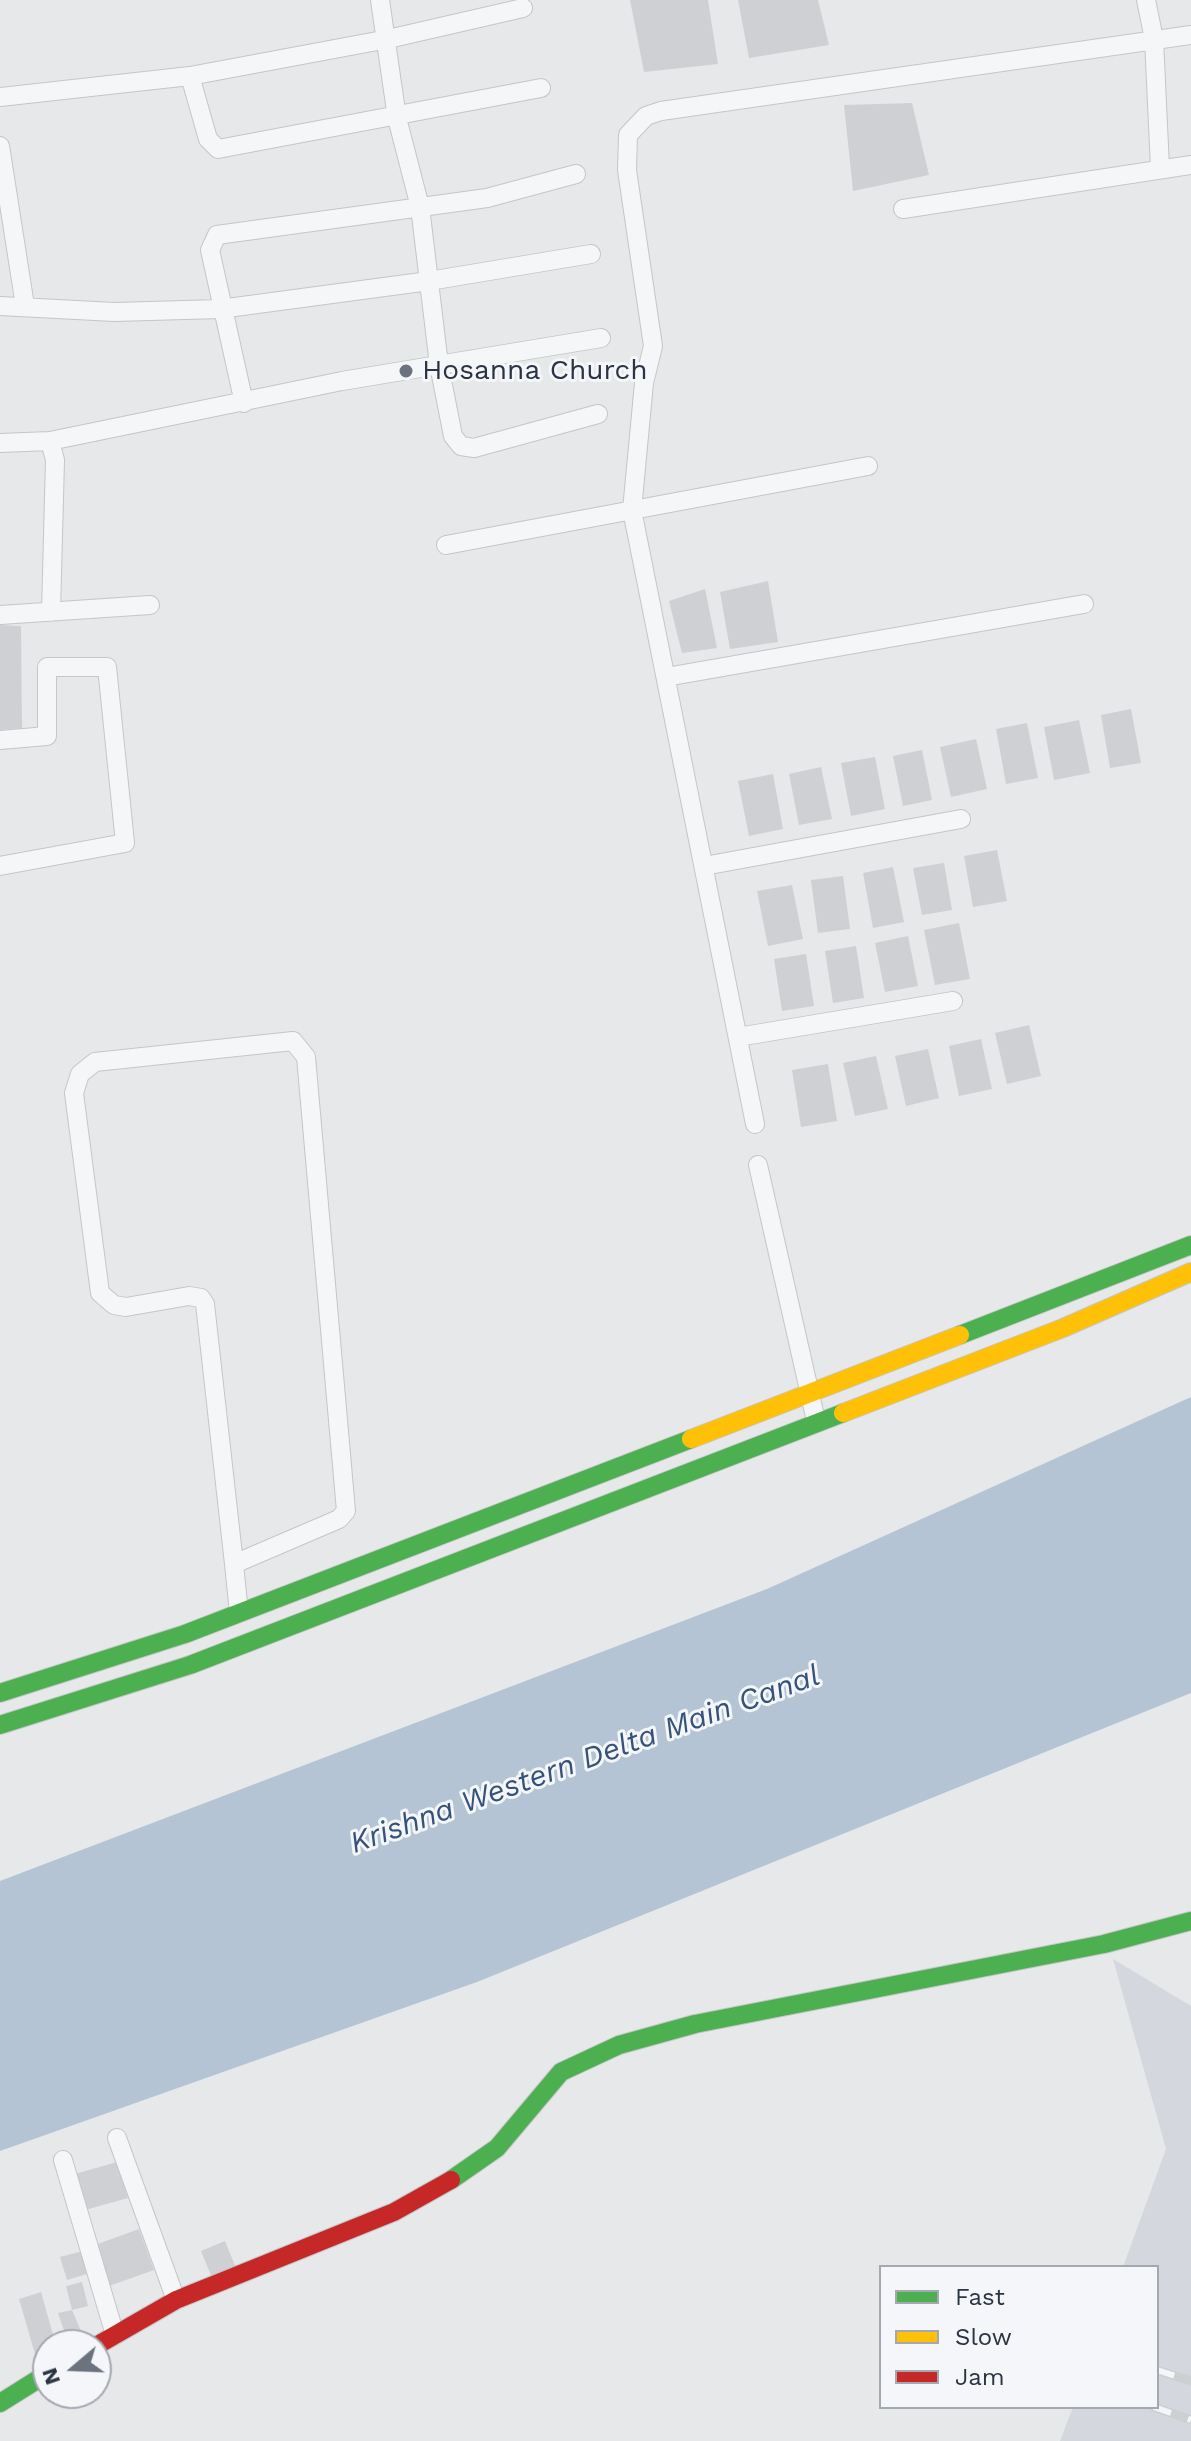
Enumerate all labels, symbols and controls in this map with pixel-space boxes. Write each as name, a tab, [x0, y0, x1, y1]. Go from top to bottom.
place label: Hosanna Church	[422, 354, 648, 388]
marker: Hosanna Church	[397, 362, 415, 380]
water label: Krishna Western Delta Main Canal	[345, 1658, 825, 1862]
legend	[879, 2265, 1159, 2409]
text: Fast	[955, 2283, 1005, 2311]
text: Slow	[955, 2323, 1012, 2351]
north arrow	[32, 2329, 112, 2409]
text: Jam	[955, 2363, 1005, 2391]
text: N	[36, 2365, 65, 2388]

